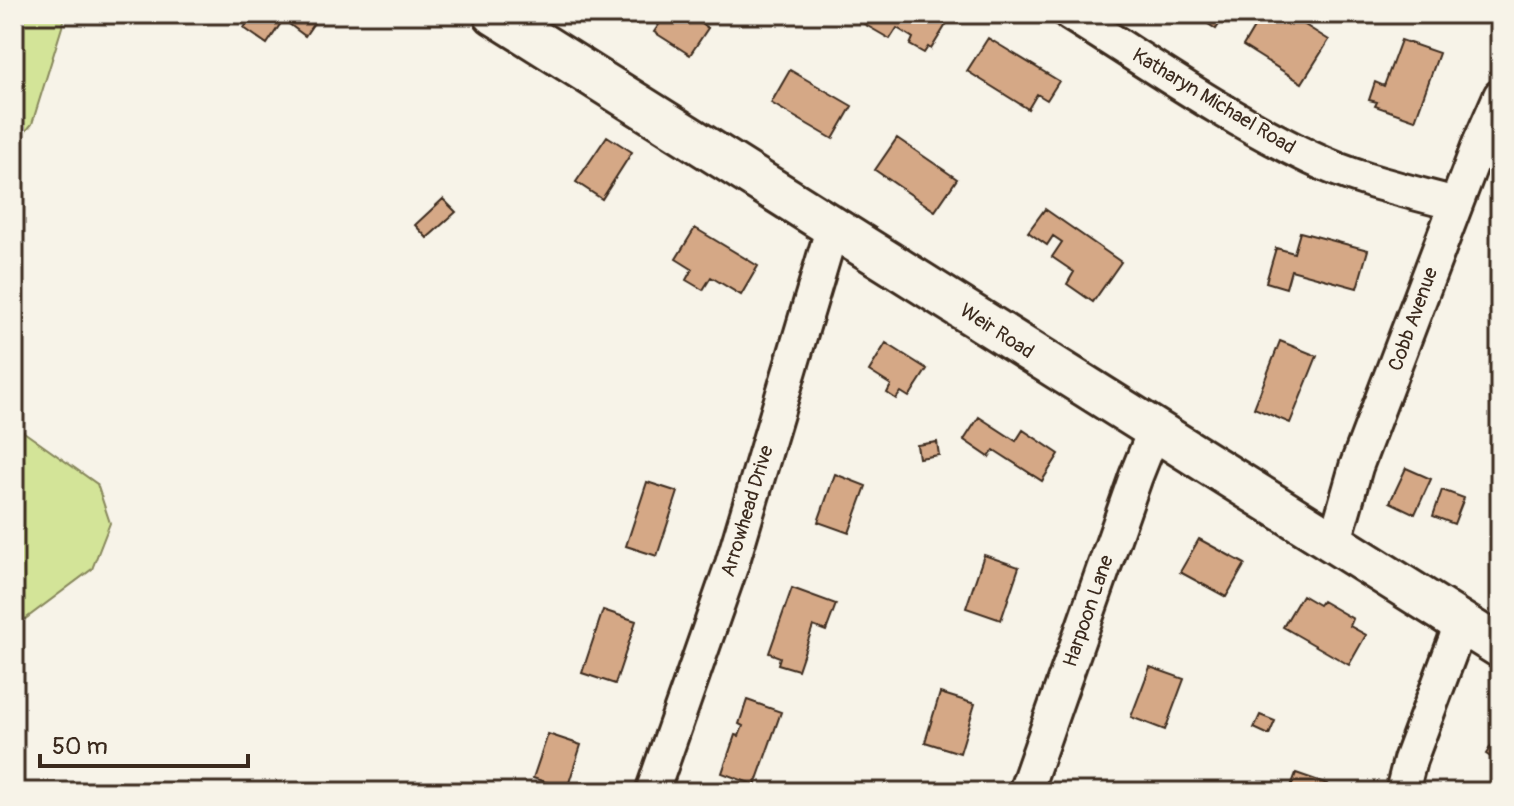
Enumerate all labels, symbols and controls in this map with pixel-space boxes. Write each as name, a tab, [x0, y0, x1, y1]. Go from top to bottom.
street label: Katharyn Michael Road	[1128, 42, 1300, 160]
street label: Cobb Avenue	[1383, 264, 1443, 374]
street label: Weir Road	[955, 298, 1039, 364]
street label: Arrowhead Drive	[715, 442, 779, 580]
street label: Harpoon Lane	[1057, 552, 1119, 670]
scale bar	[40, 718, 248, 768]
text: 50 m	[52, 732, 108, 761]

